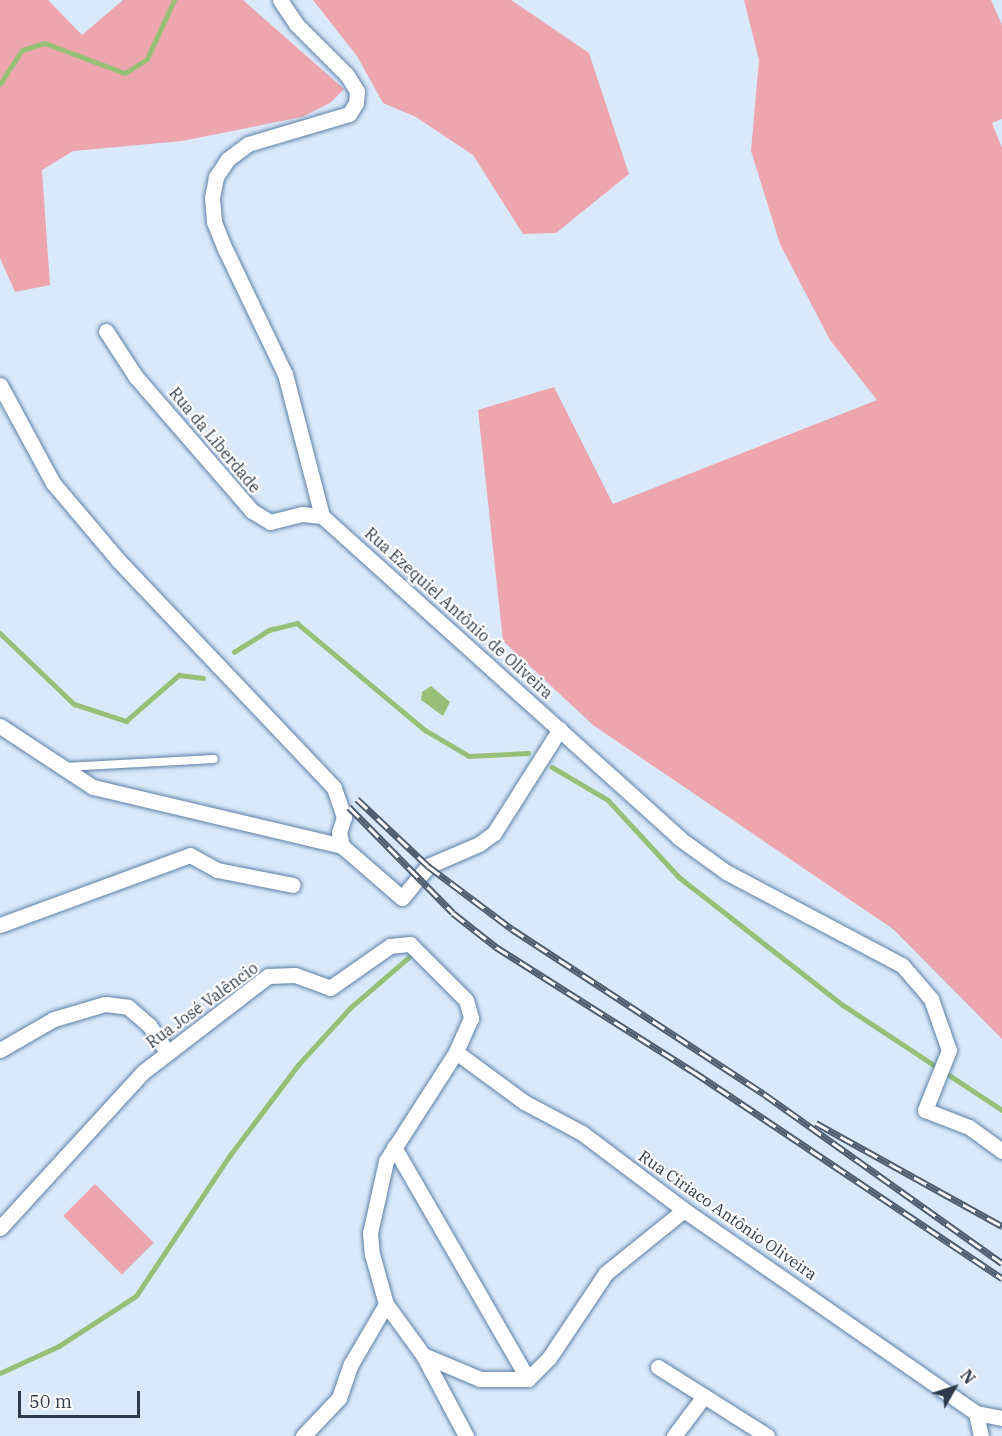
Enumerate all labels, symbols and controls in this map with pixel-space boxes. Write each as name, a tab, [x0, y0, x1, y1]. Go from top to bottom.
street label: Rua da Liberdade	[165, 383, 265, 497]
street label: Rua Ezequiel Antônio de Oliveira	[361, 523, 557, 703]
street label: Rua José Valêncio	[142, 958, 262, 1052]
street label: Rua Ciriaco Antônio Oliveira	[635, 1146, 821, 1284]
north arrow	[924, 1358, 984, 1418]
text: N	[956, 1365, 980, 1388]
scale bar	[21, 1379, 142, 1417]
text: 50 m	[29, 1390, 72, 1413]

